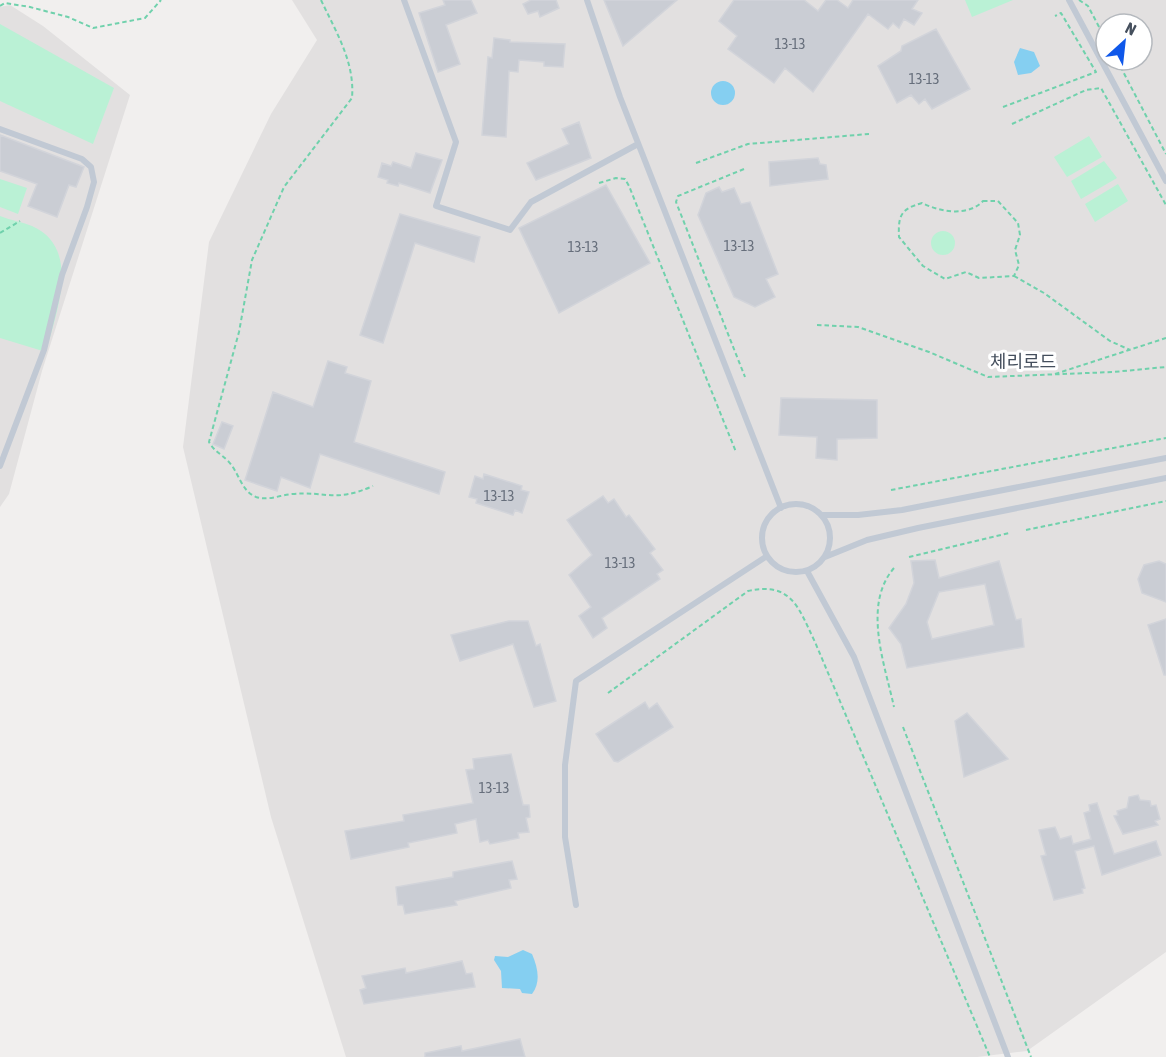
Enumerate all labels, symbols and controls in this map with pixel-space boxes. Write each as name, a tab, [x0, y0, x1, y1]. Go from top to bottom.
north arrow	[1094, 12, 1154, 72]
text: N	[1123, 18, 1139, 39]
house number: 13-13	[774, 35, 806, 52]
house number: 13-13	[908, 70, 940, 87]
house number: 13-13	[723, 237, 755, 254]
house number: 13-13	[567, 238, 599, 255]
street label: 체리로드	[990, 351, 1056, 372]
house number: 13-13	[483, 487, 515, 504]
house number: 13-13	[604, 554, 636, 571]
house number: 13-13	[478, 779, 510, 796]

